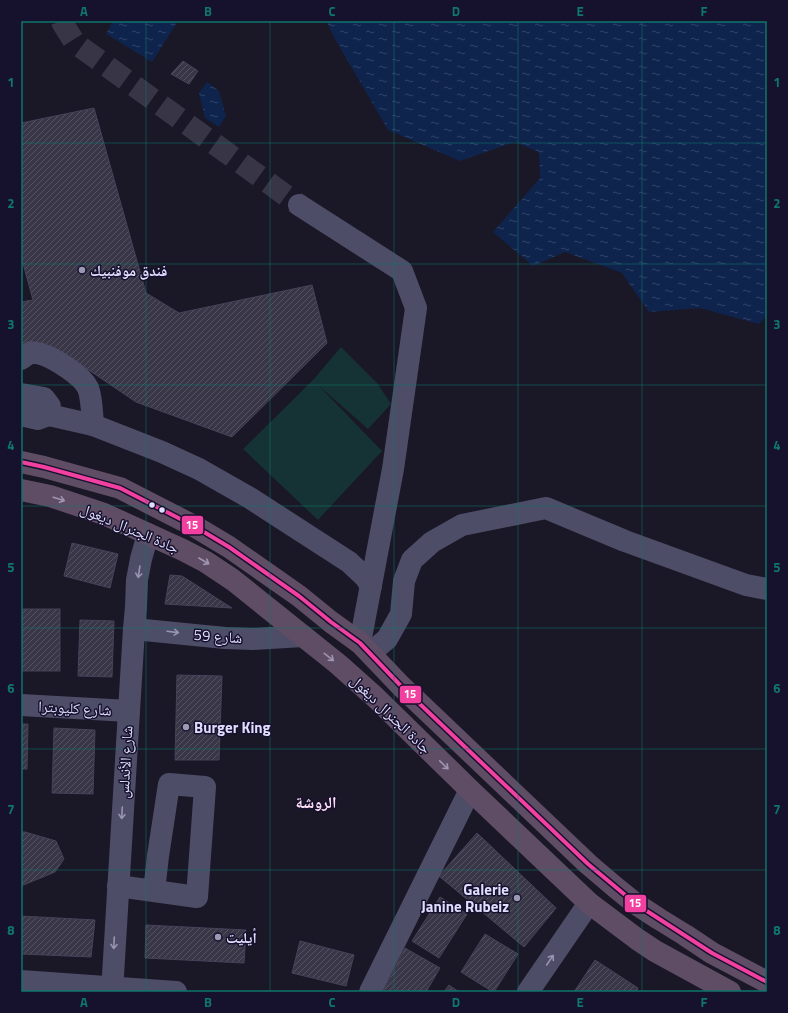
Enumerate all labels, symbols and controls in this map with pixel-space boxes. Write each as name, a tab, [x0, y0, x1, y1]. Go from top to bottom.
text: A	[80, 1, 88, 21]
text: B	[204, 1, 212, 21]
text: C	[328, 1, 336, 21]
text: D	[452, 1, 460, 21]
text: E	[576, 1, 584, 21]
text: F	[701, 1, 708, 21]
text: 1	[7, 72, 15, 92]
text: 1	[773, 72, 781, 92]
text: 2	[7, 193, 15, 213]
text: 2	[773, 193, 781, 213]
place label: فندق موفنبيك	[90, 259, 167, 282]
marker: فندق موفنبيك	[77, 265, 87, 275]
text: 3	[7, 314, 15, 334]
text: 3	[773, 314, 781, 334]
text: 4	[7, 435, 15, 455]
text: 4	[773, 435, 781, 455]
one-way arrow	[52, 496, 65, 503]
street label: جادة الجنرال ديغول	[77, 497, 183, 559]
unlabelled marker	[147, 500, 157, 510]
unlabelled marker	[157, 505, 167, 515]
line badge: 15	[181, 515, 204, 535]
text: 15	[186, 517, 198, 533]
text: 5	[7, 557, 15, 577]
text: 5	[773, 557, 781, 577]
one-way arrow	[198, 558, 210, 566]
one-way arrow	[135, 565, 143, 578]
street label: شارع 59	[193, 623, 243, 649]
one-way arrow	[166, 628, 179, 636]
one-way arrow	[324, 652, 335, 661]
street label: جادة الجنرال ديغول	[345, 669, 437, 759]
text: 6	[7, 678, 15, 698]
text: 6	[773, 678, 781, 698]
line badge: 15	[399, 685, 422, 704]
text: 15	[404, 686, 416, 702]
street label: شارع كليوبترا	[38, 695, 112, 721]
place label: Burger King	[194, 716, 271, 739]
marker: Burger King	[181, 722, 191, 732]
street label: شارع الأندلس	[112, 725, 138, 799]
one-way arrow	[439, 760, 449, 770]
district label: الروشة	[296, 790, 336, 814]
text: 7	[7, 799, 15, 819]
text: 7	[773, 799, 781, 819]
one-way arrow	[119, 806, 126, 819]
place label: Galerie Janine Rubeiz	[421, 878, 509, 918]
marker: Galerie Janine Rubeiz	[512, 893, 522, 903]
line badge: 15	[624, 894, 647, 913]
text: 15	[629, 895, 641, 911]
text: 8	[7, 920, 15, 940]
text: 8	[773, 920, 781, 940]
place label: أيليت	[226, 926, 257, 949]
marker: أيليت	[213, 932, 223, 942]
one-way arrow	[111, 936, 118, 949]
one-way arrow	[546, 955, 554, 966]
text: A	[80, 992, 88, 1012]
text: B	[204, 992, 212, 1012]
text: C	[328, 992, 336, 1012]
text: D	[452, 992, 460, 1012]
text: E	[576, 992, 584, 1012]
text: F	[701, 992, 708, 1012]

